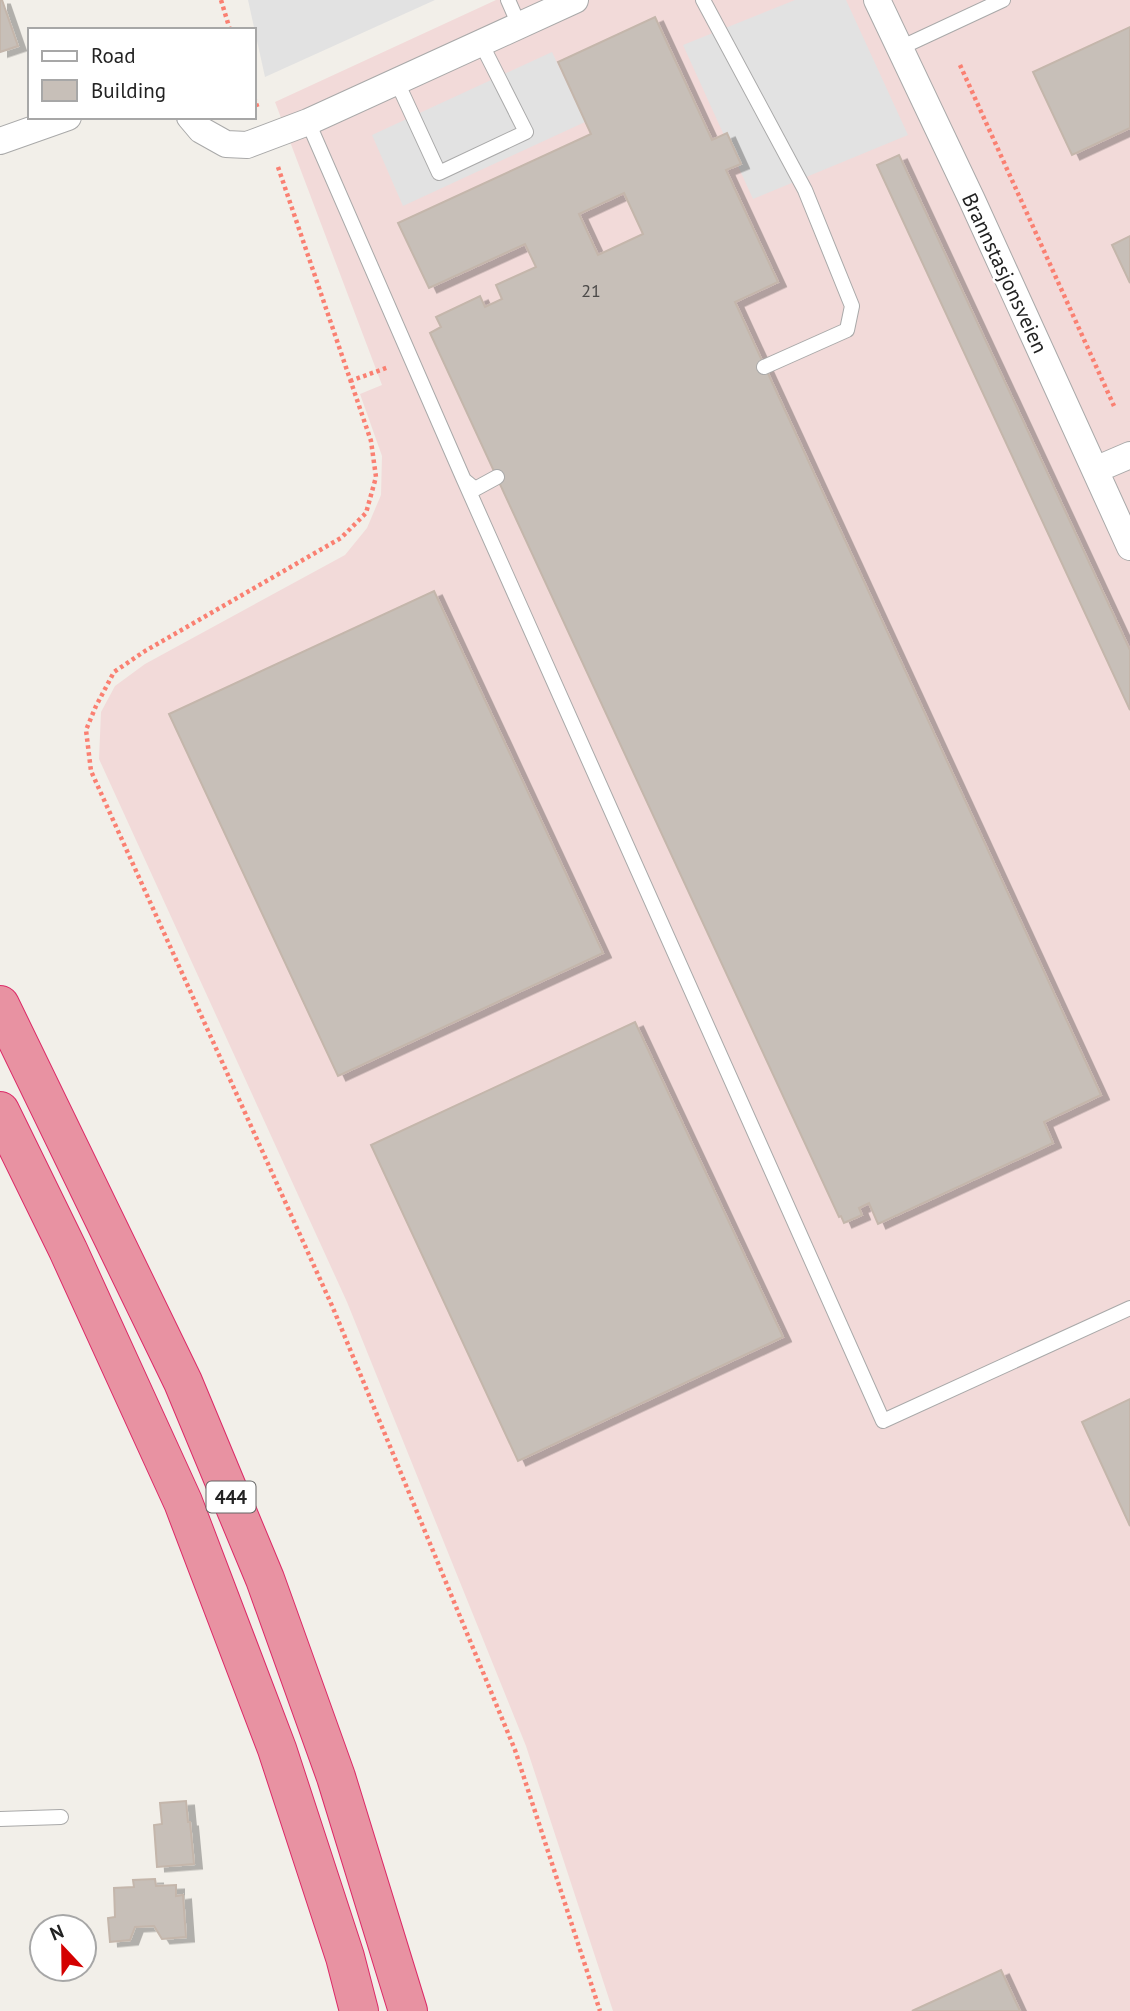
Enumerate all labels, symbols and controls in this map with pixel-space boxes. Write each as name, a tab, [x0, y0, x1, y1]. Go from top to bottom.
legend	[28, 28, 256, 119]
text: Road	[91, 42, 135, 69]
text: Building	[91, 77, 166, 104]
street label: Brannstasjonsveien	[956, 189, 1054, 357]
house number: 21	[581, 279, 601, 302]
road number: 444	[206, 1482, 256, 1512]
north arrow	[28, 1913, 98, 1983]
text: N	[46, 1919, 67, 1946]

